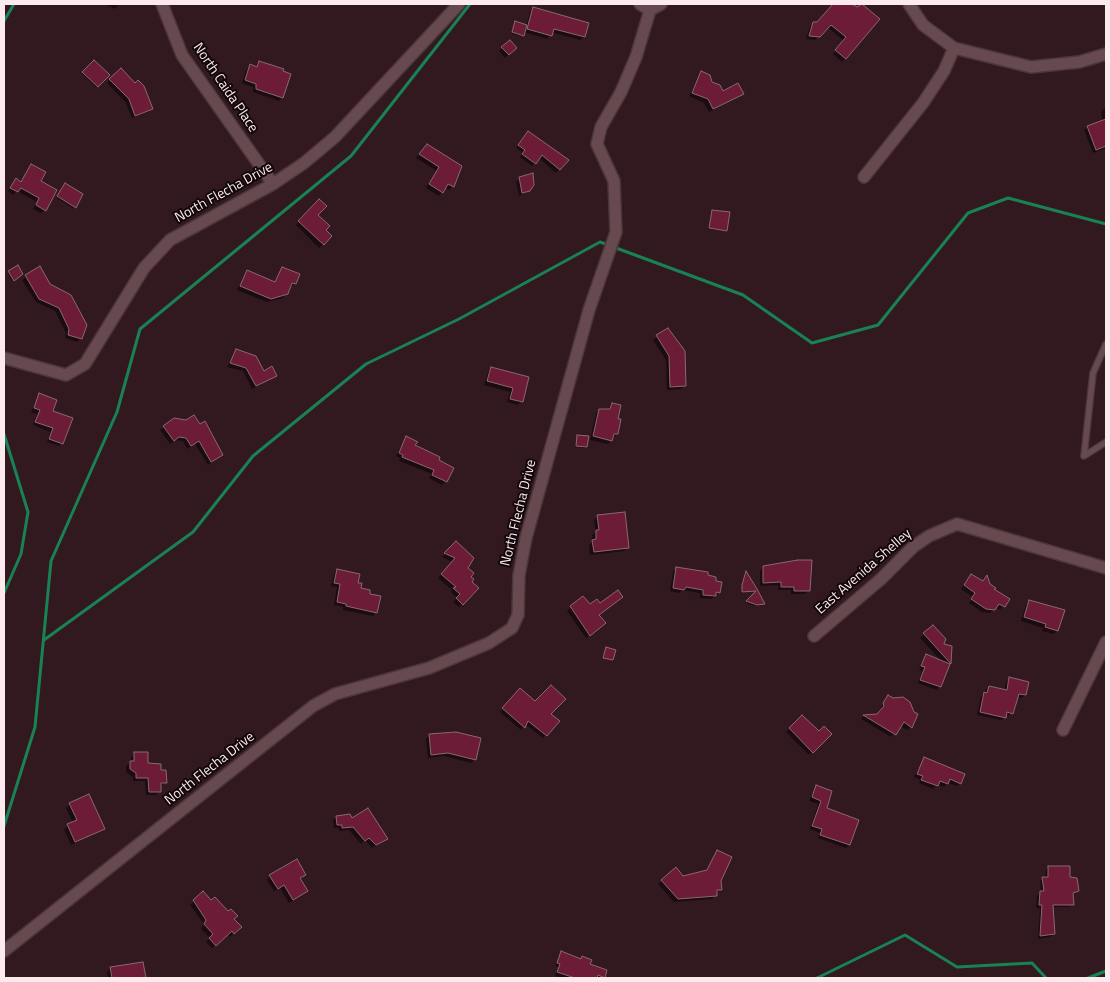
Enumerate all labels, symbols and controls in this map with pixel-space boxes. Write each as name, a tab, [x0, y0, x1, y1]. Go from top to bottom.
street label: North Caida Place	[189, 40, 261, 136]
street label: North Flecha Drive	[172, 159, 276, 227]
street label: North Flecha Drive	[498, 458, 540, 568]
street label: East Avenida Shelley	[813, 526, 915, 618]
street label: North Flecha Drive	[162, 729, 258, 809]

